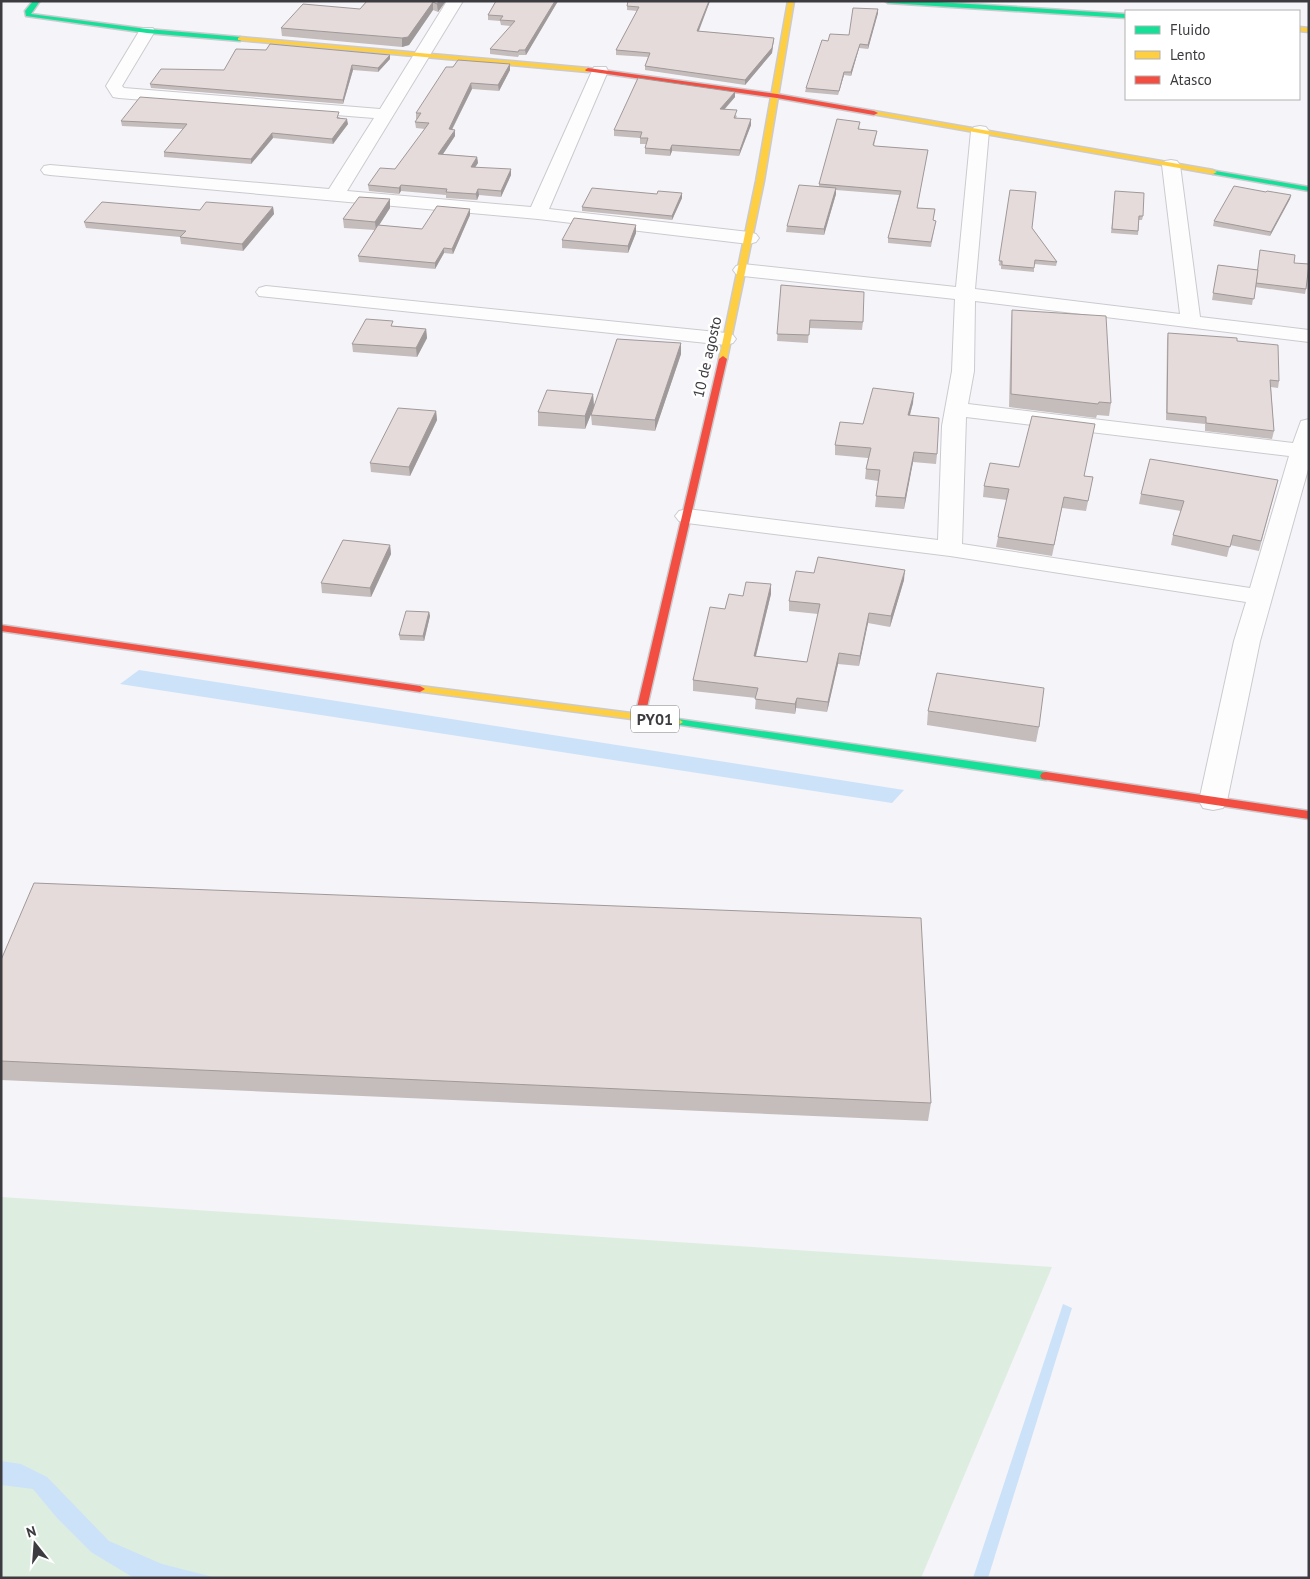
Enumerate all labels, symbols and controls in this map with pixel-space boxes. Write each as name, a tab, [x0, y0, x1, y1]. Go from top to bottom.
legend	[1125, 10, 1300, 100]
text: Fluido	[1170, 20, 1210, 39]
text: Lento	[1170, 45, 1206, 64]
text: Atasco	[1170, 70, 1212, 89]
street label: 10 de agosto	[688, 314, 726, 400]
road number: PY01	[631, 706, 679, 732]
north arrow	[10, 1519, 60, 1569]
text: N	[24, 1522, 38, 1542]

